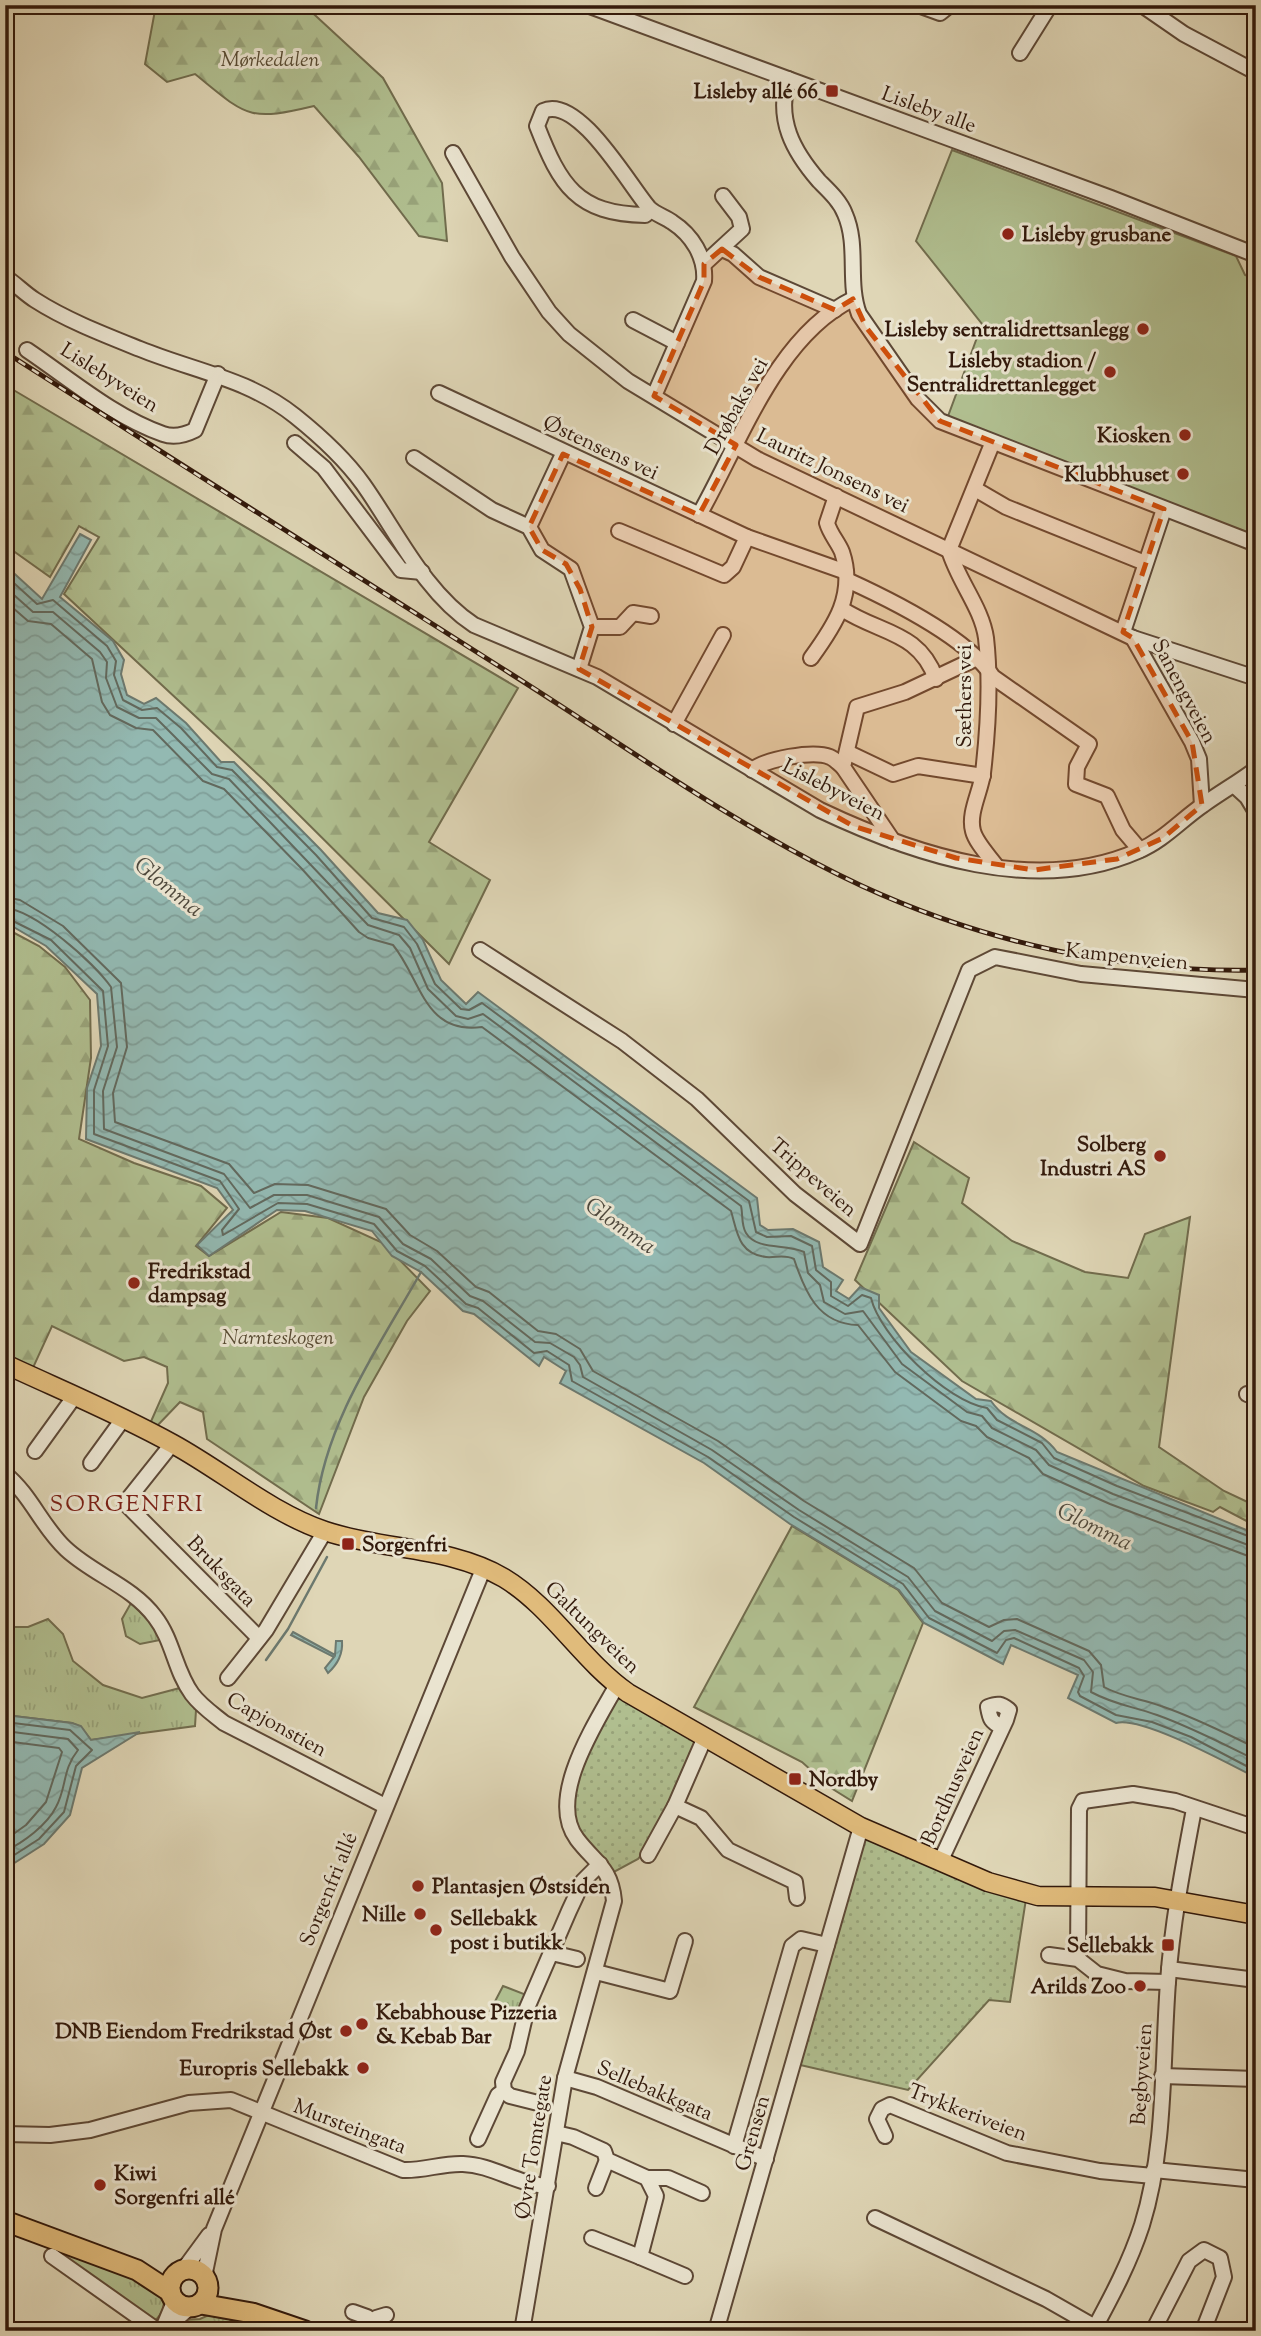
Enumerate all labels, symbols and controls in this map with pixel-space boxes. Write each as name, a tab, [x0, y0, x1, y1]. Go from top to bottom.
park label: Mørkedalen	[220, 46, 320, 76]
place label: Lisleby allé 66	[694, 78, 818, 108]
street label: Lisleby alle	[877, 80, 980, 142]
marker: Lisleby allé 66	[824, 83, 840, 99]
place label: Lisleby grusbane	[1022, 221, 1172, 251]
marker: Lisleby grusbane	[1000, 226, 1016, 242]
place label: Lisleby sentralidrettsanlegg	[885, 316, 1130, 346]
marker: Lisleby sentralidrettsanlegg	[1135, 321, 1151, 337]
street label: Lislebyveien	[54, 336, 164, 421]
place label: Lisleby stadion / Sentralidrettanlegget	[907, 347, 1097, 401]
street label: Drøbaks vei	[699, 353, 777, 461]
marker: Lisleby stadion / Sentralidrettanlegget	[1102, 364, 1118, 380]
street label: Østensens vei	[537, 409, 663, 489]
street label: Lauritz Jonsens vei	[751, 422, 914, 522]
place label: Kiosken	[1097, 422, 1172, 452]
marker: Kiosken	[1177, 427, 1193, 443]
place label: Klubbhuset	[1064, 461, 1170, 491]
marker: Klubbhuset	[1175, 466, 1191, 482]
street label: Sanengveien	[1143, 634, 1223, 750]
street label: Sæthers vei	[951, 644, 981, 748]
street label: Lislebyveien	[777, 752, 890, 829]
water label: Glomma	[126, 850, 209, 926]
street label: Kampenveien	[1064, 937, 1190, 979]
place label: Solberg Industri AS	[1040, 1131, 1147, 1185]
street label: Trippeveien	[762, 1132, 863, 1225]
marker: Solberg Industri AS	[1152, 1148, 1168, 1164]
water label: Glomma	[577, 1190, 662, 1264]
place label: Fredrikstad dampsag	[148, 1258, 251, 1312]
marker: Fredrikstad dampsag	[126, 1275, 142, 1291]
park label: Narnteskogen	[222, 1324, 334, 1354]
district label: SORGENFRI	[49, 1489, 205, 1522]
water label: Glomma	[1051, 1496, 1137, 1561]
street label: Bruksgata	[179, 1530, 263, 1615]
place label: Sorgenfri	[362, 1531, 447, 1561]
marker: Sorgenfri	[340, 1536, 356, 1552]
street label: Galtungveien	[537, 1575, 646, 1682]
street label: Capjonstien	[220, 1686, 332, 1766]
street label: Bordhusveien	[915, 1724, 993, 1850]
place label: Nordby	[809, 1766, 879, 1796]
marker: Nordby	[787, 1771, 803, 1787]
street label: Sorgenfri allé	[293, 1828, 366, 1951]
place label: Plantasjen Østsiden	[432, 1873, 611, 1903]
marker: Plantasjen Østsiden	[410, 1878, 426, 1894]
place label: Nille	[362, 1901, 406, 1931]
place label: Sellebakk post i butikk	[450, 1905, 564, 1959]
marker: Nille	[412, 1906, 428, 1922]
marker: Sellebakk post i butikk	[428, 1922, 444, 1938]
place label: Sellebakk	[1067, 1932, 1155, 1962]
marker: Sellebakk	[1160, 1937, 1176, 1953]
place label: Arilds Zoo	[1030, 1973, 1127, 2003]
marker: Arilds Zoo	[1132, 1978, 1148, 1994]
place label: Kebabhouse Pizzeria & Kebab Bar	[376, 1999, 557, 2053]
marker: Kebabhouse Pizzeria & Kebab Bar	[354, 2016, 370, 2032]
place label: DNB Eiendom Fredrikstad Øst	[55, 2018, 333, 2048]
street label: Begbyveien	[1124, 2022, 1162, 2126]
marker: DNB Eiendom Fredrikstad Øst	[338, 2023, 354, 2039]
street label: Sellebakkgata	[592, 2054, 717, 2130]
place label: Europris Sellebakk	[180, 2055, 350, 2085]
marker: Europris Sellebakk	[355, 2060, 371, 2076]
street label: Øvre Tomtegate	[509, 2073, 561, 2222]
street label: Trykkeriveien	[903, 2077, 1031, 2150]
street label: Grensen	[729, 2092, 779, 2175]
street label: Mursteingata	[288, 2093, 410, 2163]
place label: Kiwi Sorgenfri allé	[114, 2160, 235, 2214]
marker: Kiwi Sorgenfri allé	[92, 2177, 108, 2193]

